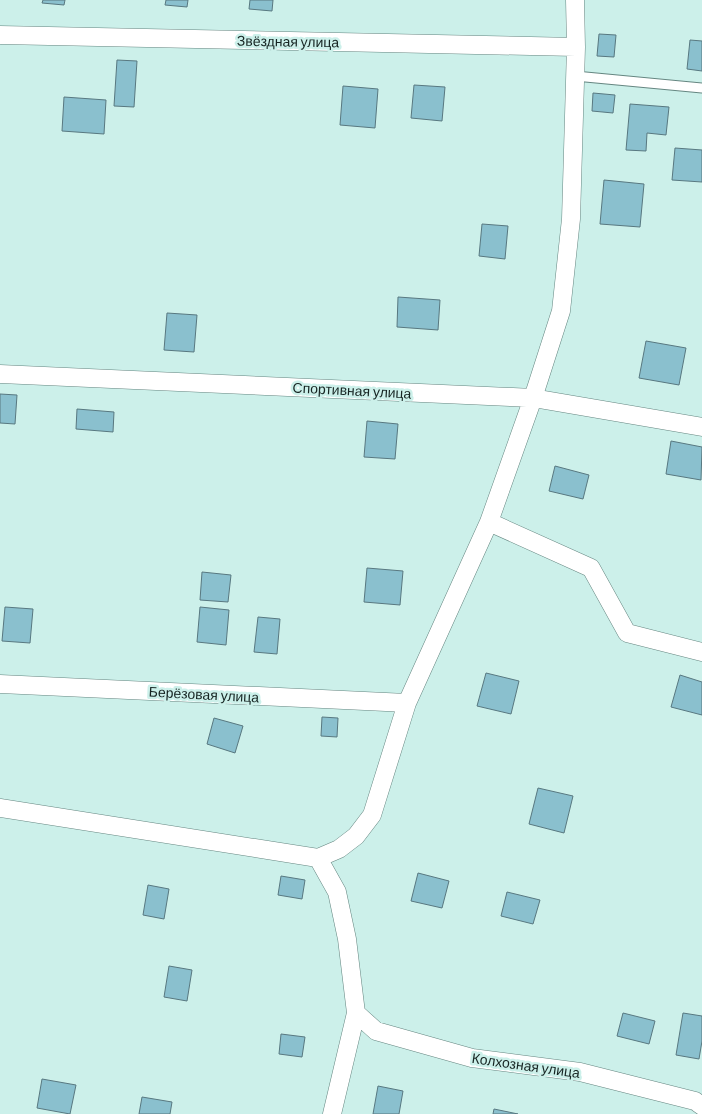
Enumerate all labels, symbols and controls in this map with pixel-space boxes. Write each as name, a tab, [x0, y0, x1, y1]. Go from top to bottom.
street label: Звёздная улица	[237, 32, 340, 50]
street label: Спортивная улица	[292, 378, 412, 402]
street label: Берёзовая улица	[148, 683, 260, 705]
street label: Колхозная улица	[471, 1049, 581, 1081]

